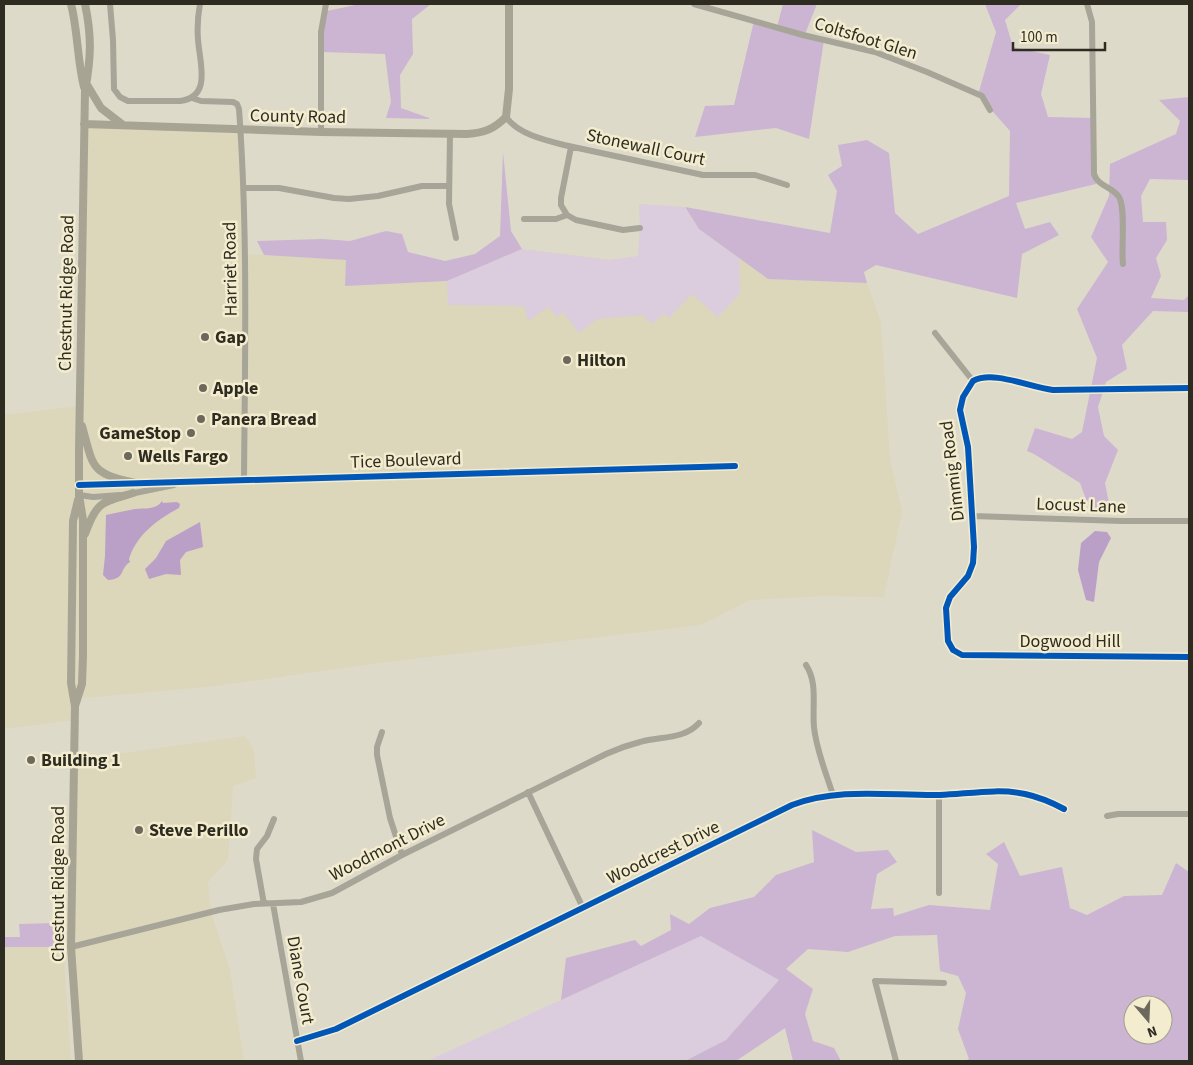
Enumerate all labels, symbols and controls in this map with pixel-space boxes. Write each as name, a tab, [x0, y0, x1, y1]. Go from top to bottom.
street label: Coltsfoot Glen	[811, 11, 920, 66]
scale bar	[1013, 20, 1106, 52]
text: 100 m	[1020, 27, 1058, 48]
street label: County Road	[250, 103, 346, 130]
street label: Stonewall Court	[584, 123, 707, 172]
street label: Chestnut Ridge Road	[53, 215, 80, 371]
street label: Harriet Road	[217, 221, 244, 317]
place label: Gap	[215, 325, 246, 350]
marker: Gap	[199, 331, 211, 343]
place label: Hilton	[577, 348, 626, 373]
marker: Hilton	[561, 354, 573, 366]
place label: Apple	[212, 376, 258, 401]
marker: Apple	[197, 382, 209, 394]
place label: Panera Bread	[211, 407, 317, 432]
marker: Panera Bread	[195, 413, 207, 425]
street label: Dimmig Road	[934, 419, 971, 523]
place label: GameStop	[99, 421, 181, 446]
marker: GameStop	[185, 427, 197, 439]
place label: Wells Fargo	[138, 444, 228, 469]
street label: Tice Boulevard	[350, 446, 462, 475]
marker: Wells Fargo	[122, 450, 134, 462]
street label: Locust Lane	[1036, 491, 1126, 520]
street label: Dogwood Hill	[1019, 629, 1121, 654]
place label: Building 1	[41, 748, 121, 773]
marker: Building 1	[25, 754, 37, 766]
street label: Chestnut Ridge Road	[46, 806, 71, 962]
street label: Woodmont Drive	[325, 807, 449, 887]
street label: Woodcrest Drive	[603, 814, 724, 891]
place label: Steve Perillo	[149, 818, 249, 843]
marker: Steve Perillo	[133, 824, 145, 836]
street label: Diane Court	[280, 934, 321, 1026]
north arrow	[1123, 995, 1173, 1045]
text: N	[1144, 1020, 1160, 1042]

